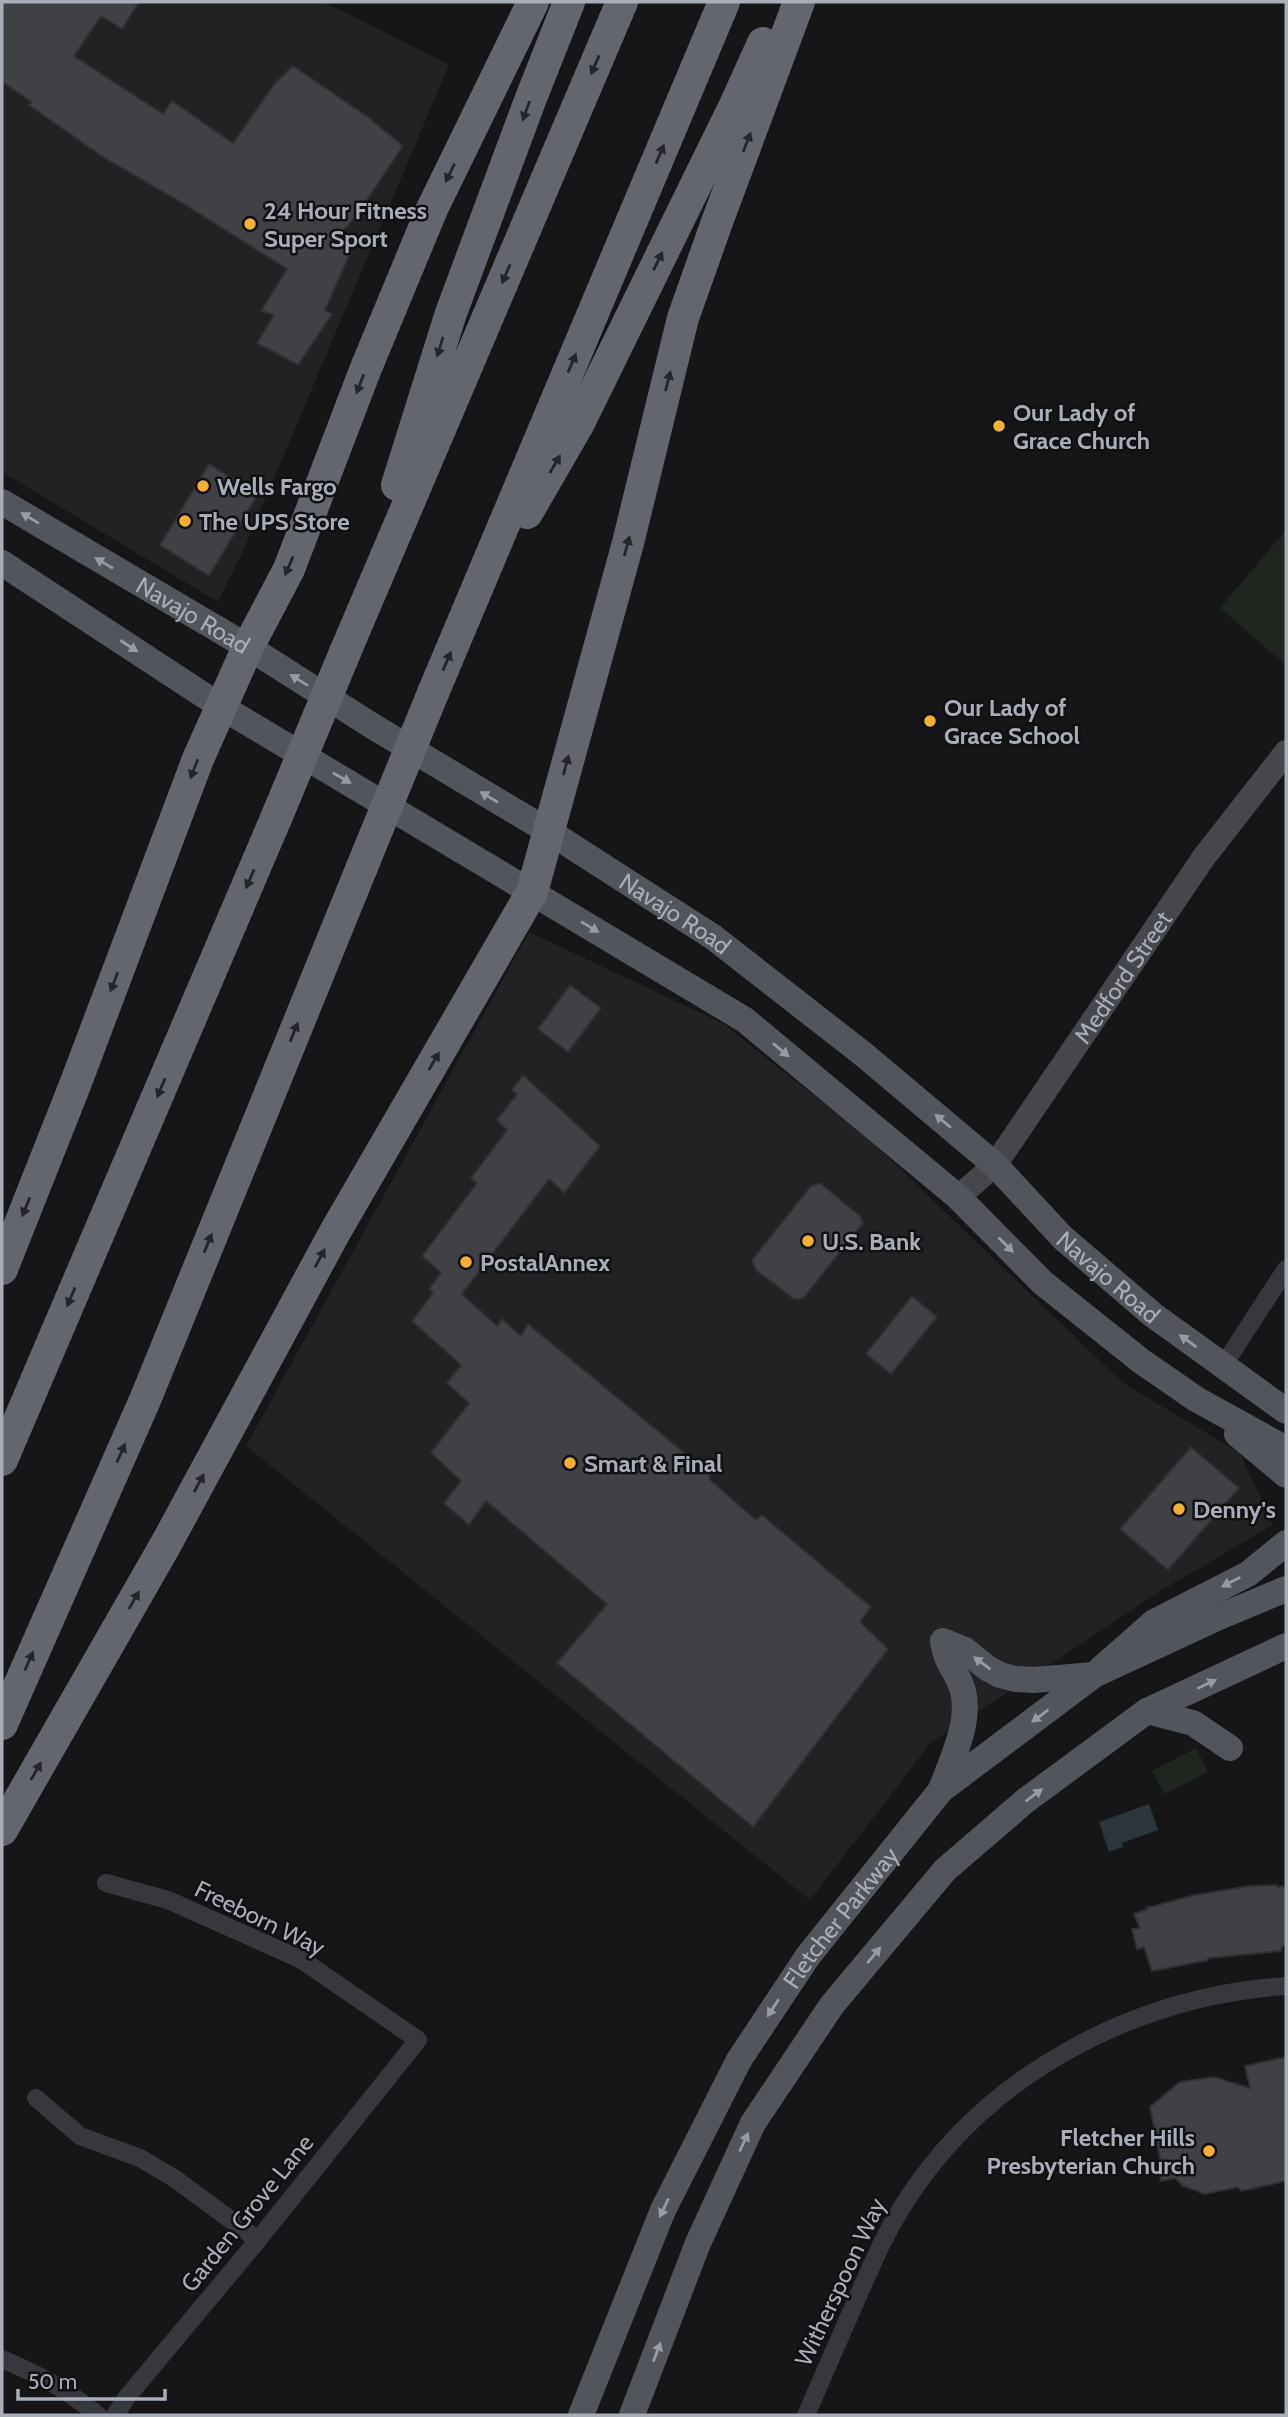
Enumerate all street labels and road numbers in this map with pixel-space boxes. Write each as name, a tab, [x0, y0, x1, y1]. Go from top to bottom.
street label: Navajo Road	[131, 570, 255, 659]
street label: Navajo Road	[614, 866, 737, 960]
street label: Medford Street	[1067, 905, 1178, 1049]
street label: Navajo Road	[1051, 1225, 1166, 1329]
street label: Fletcher Parkway	[776, 1841, 904, 1994]
street label: Freeborn Way	[190, 1874, 330, 1962]
street label: Garden Grove Lane	[175, 2128, 319, 2298]
street label: Witherspoon Way	[788, 2193, 892, 2371]

